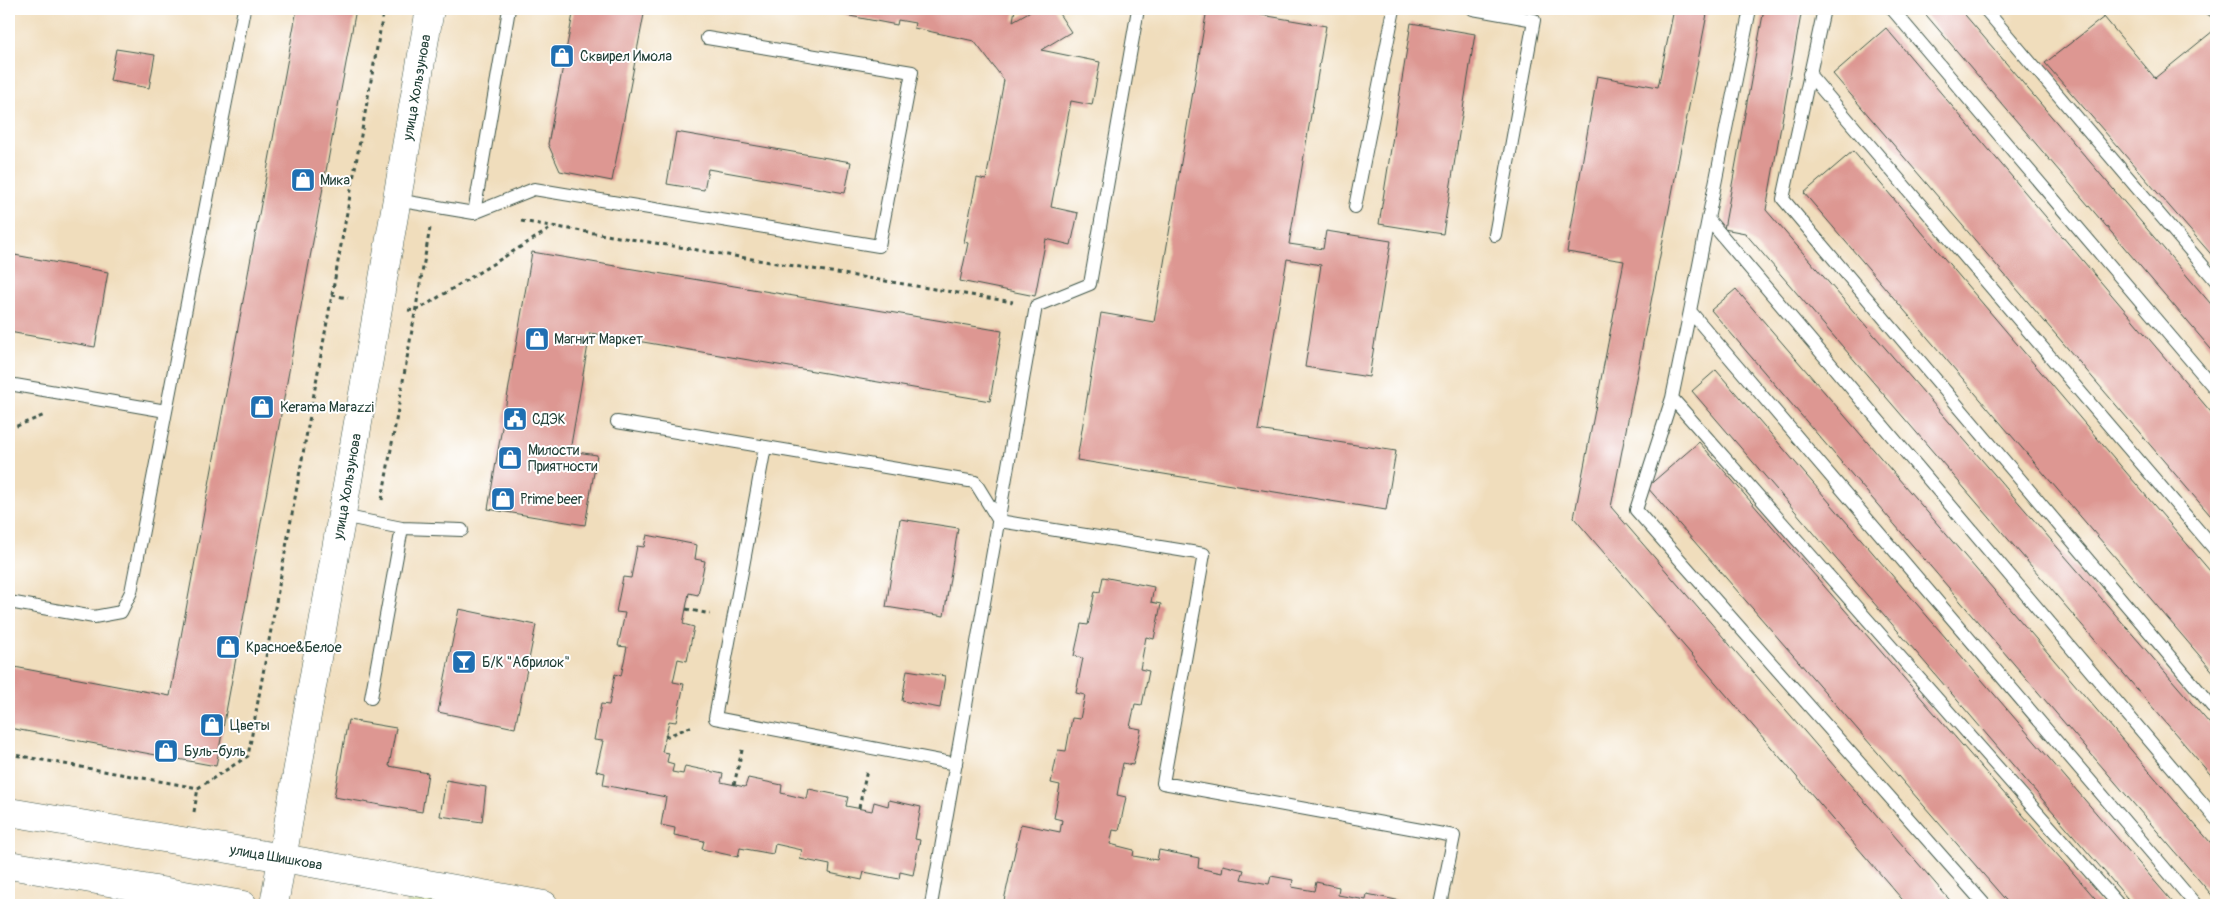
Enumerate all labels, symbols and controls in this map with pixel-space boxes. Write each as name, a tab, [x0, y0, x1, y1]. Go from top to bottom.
street label: улица Хользунова	[399, 33, 434, 143]
shop icon: Сквирел Имола	[549, 43, 575, 69]
place label: Сквирел Имола	[580, 48, 672, 65]
shop icon: Мика	[290, 167, 316, 193]
place label: Мика	[320, 172, 350, 189]
shop icon: Магнит Маркет	[524, 326, 550, 352]
place label: Магнит Маркет	[554, 331, 643, 348]
shop icon: Kerama Marazzi	[249, 394, 275, 420]
place label: Kerama Marazzi	[280, 399, 375, 416]
public building icon: СДЭК	[502, 406, 528, 432]
place label: СДЭК	[532, 411, 566, 428]
street label: улица Хользунова	[329, 432, 364, 542]
place label: Милости Приятности	[528, 442, 597, 475]
shop icon: Милости Приятности	[497, 445, 523, 471]
shop icon: Prime beer	[490, 486, 516, 512]
place label: Prime beer	[520, 491, 583, 508]
shop icon: Красное&Белое	[215, 634, 241, 660]
place label: Красное&Белое	[246, 639, 342, 656]
bar icon: Б/К "Абрилок"	[451, 649, 477, 675]
place label: Б/К "Абрилок"	[482, 654, 570, 671]
shop icon: Цветы	[199, 712, 225, 738]
place label: Цветы	[230, 717, 270, 734]
shop icon: Буль-буль	[153, 738, 179, 764]
place label: Буль-буль	[184, 743, 246, 760]
street label: улица Шишкова	[228, 841, 324, 873]

